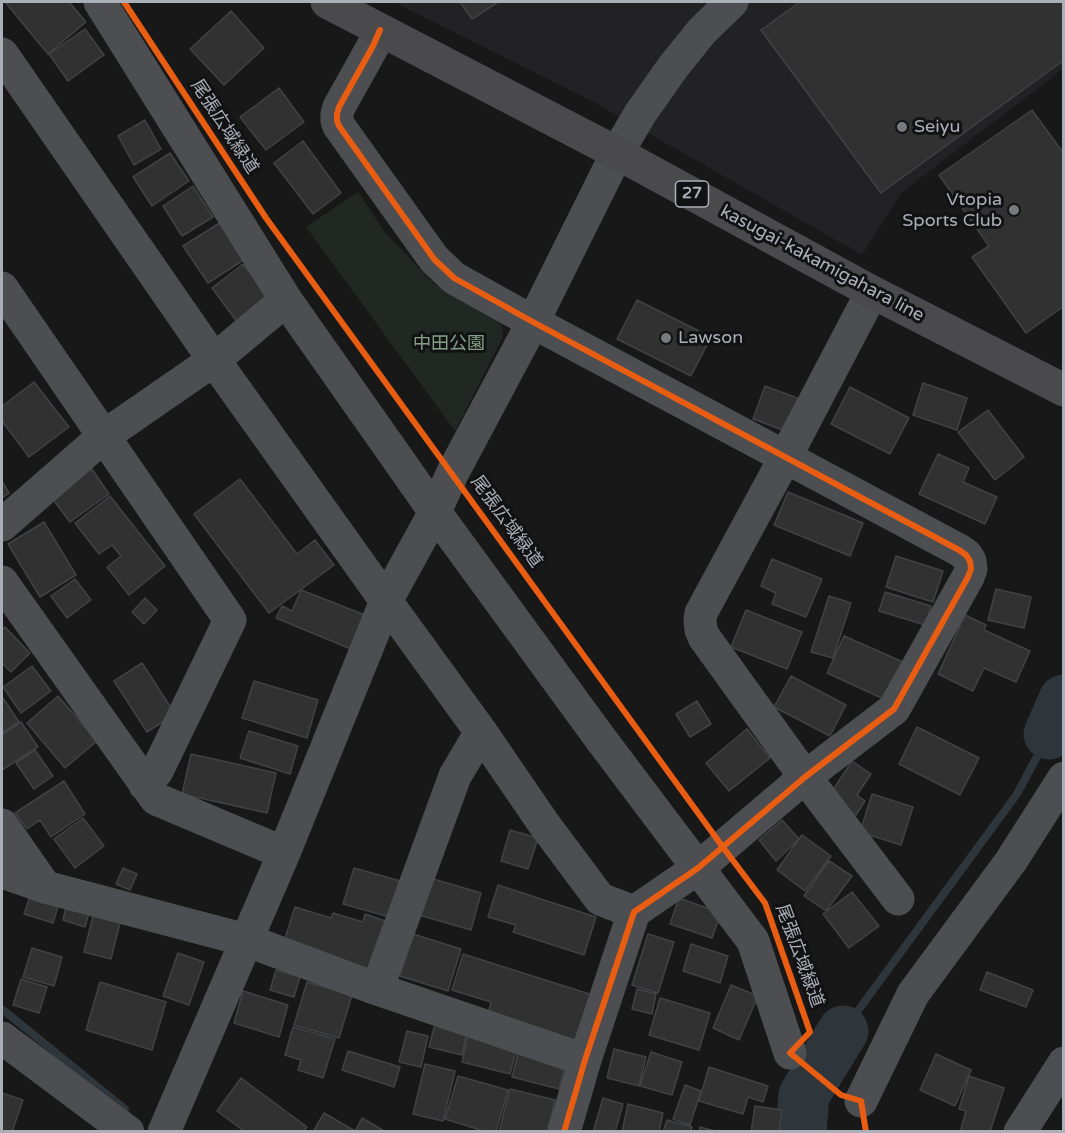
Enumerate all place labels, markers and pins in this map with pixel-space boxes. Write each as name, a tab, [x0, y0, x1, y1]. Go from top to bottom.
place label: Seiyu	[914, 116, 960, 138]
marker: Seiyu	[895, 120, 909, 134]
place label: Vtopia Sports Club	[902, 189, 1002, 232]
marker: Vtopia Sports Club	[1007, 203, 1021, 217]
place label: Lawson	[678, 327, 743, 349]
marker: Lawson	[659, 331, 673, 345]

